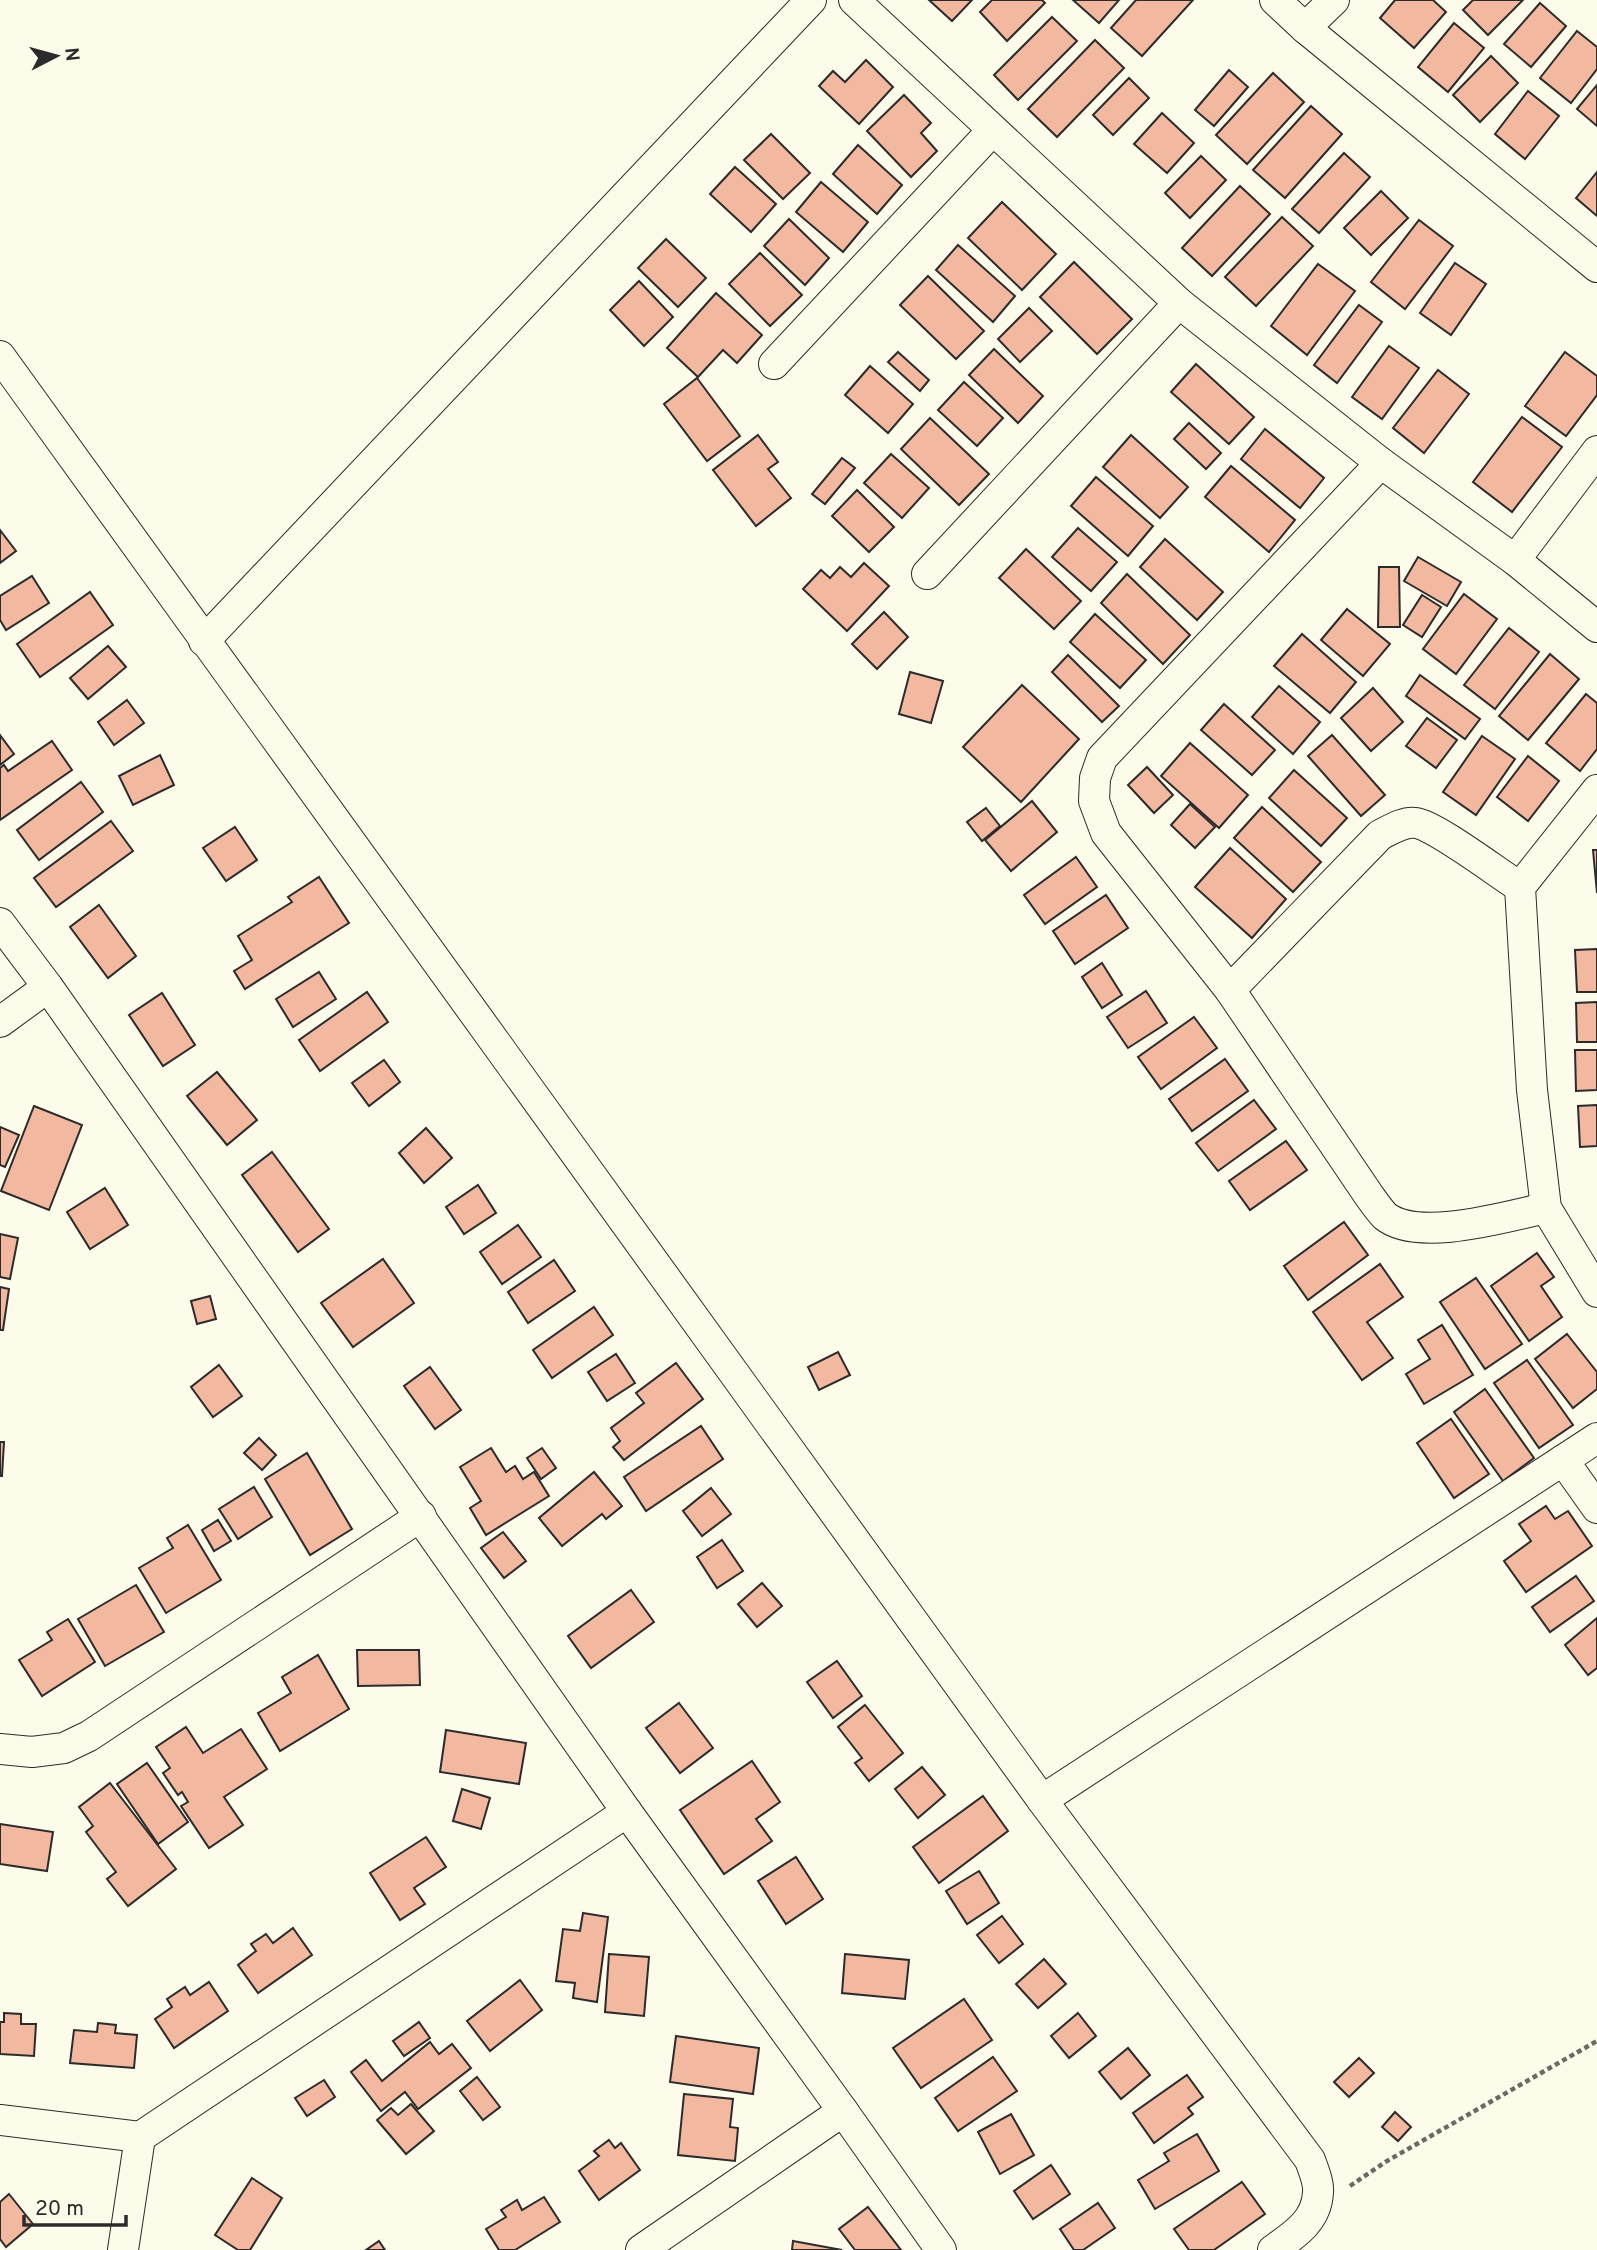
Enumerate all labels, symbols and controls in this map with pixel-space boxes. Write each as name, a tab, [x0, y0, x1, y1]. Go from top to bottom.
north arrow	[21, 21, 91, 91]
text: N	[58, 46, 84, 62]
scale bar	[24, 2184, 126, 2228]
text: 20 m	[35, 2196, 84, 2223]

